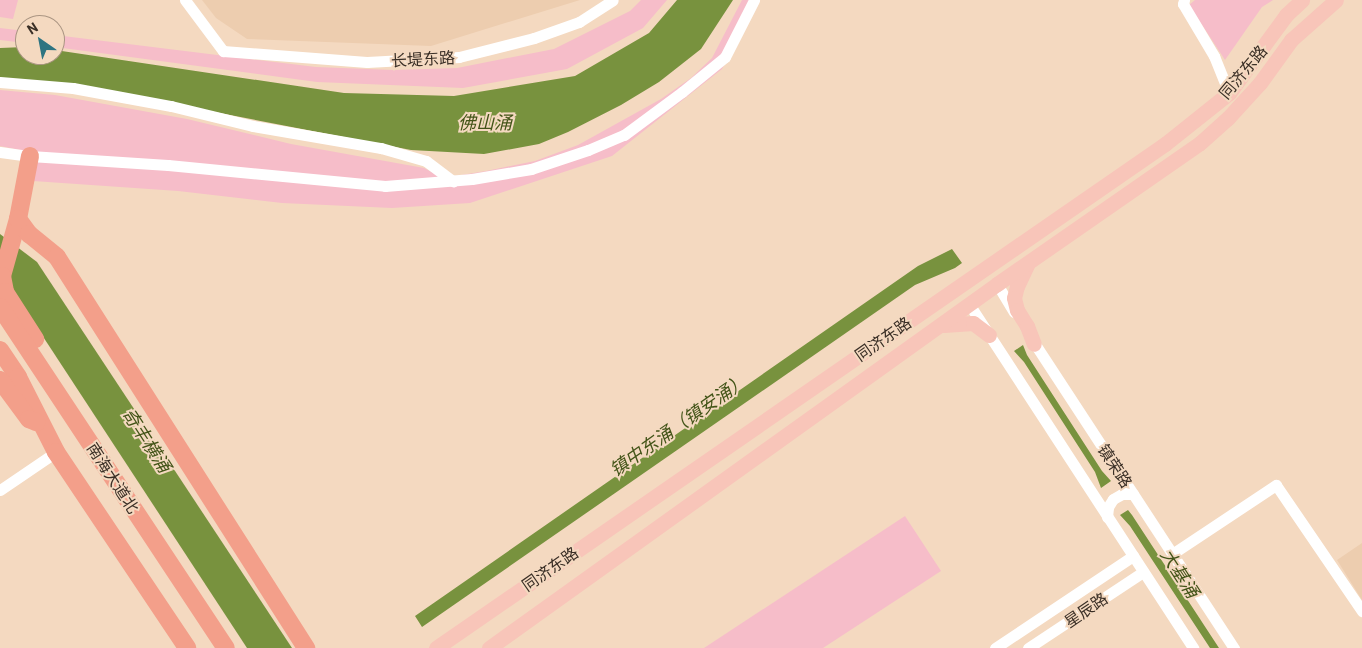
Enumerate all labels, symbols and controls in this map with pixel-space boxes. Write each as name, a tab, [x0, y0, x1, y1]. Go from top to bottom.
north arrow	[15, 15, 65, 65]
text: N	[24, 18, 41, 38]
street label: 同济东路	[1215, 41, 1271, 103]
street label: 长堤东路	[391, 48, 455, 70]
water label: 佛山涌	[458, 111, 512, 133]
street label: 同济东路	[851, 313, 915, 365]
water label: 镇中东涌（镇安涌）	[605, 370, 751, 480]
water label: 奇丰横涌	[118, 404, 176, 476]
street label: 南海大道北	[83, 439, 143, 517]
street label: 镇荣路	[1094, 441, 1136, 491]
street label: 同济东路	[518, 543, 582, 595]
water label: 大基涌	[1156, 544, 1204, 602]
street label: 星辰路	[1061, 589, 1111, 631]

